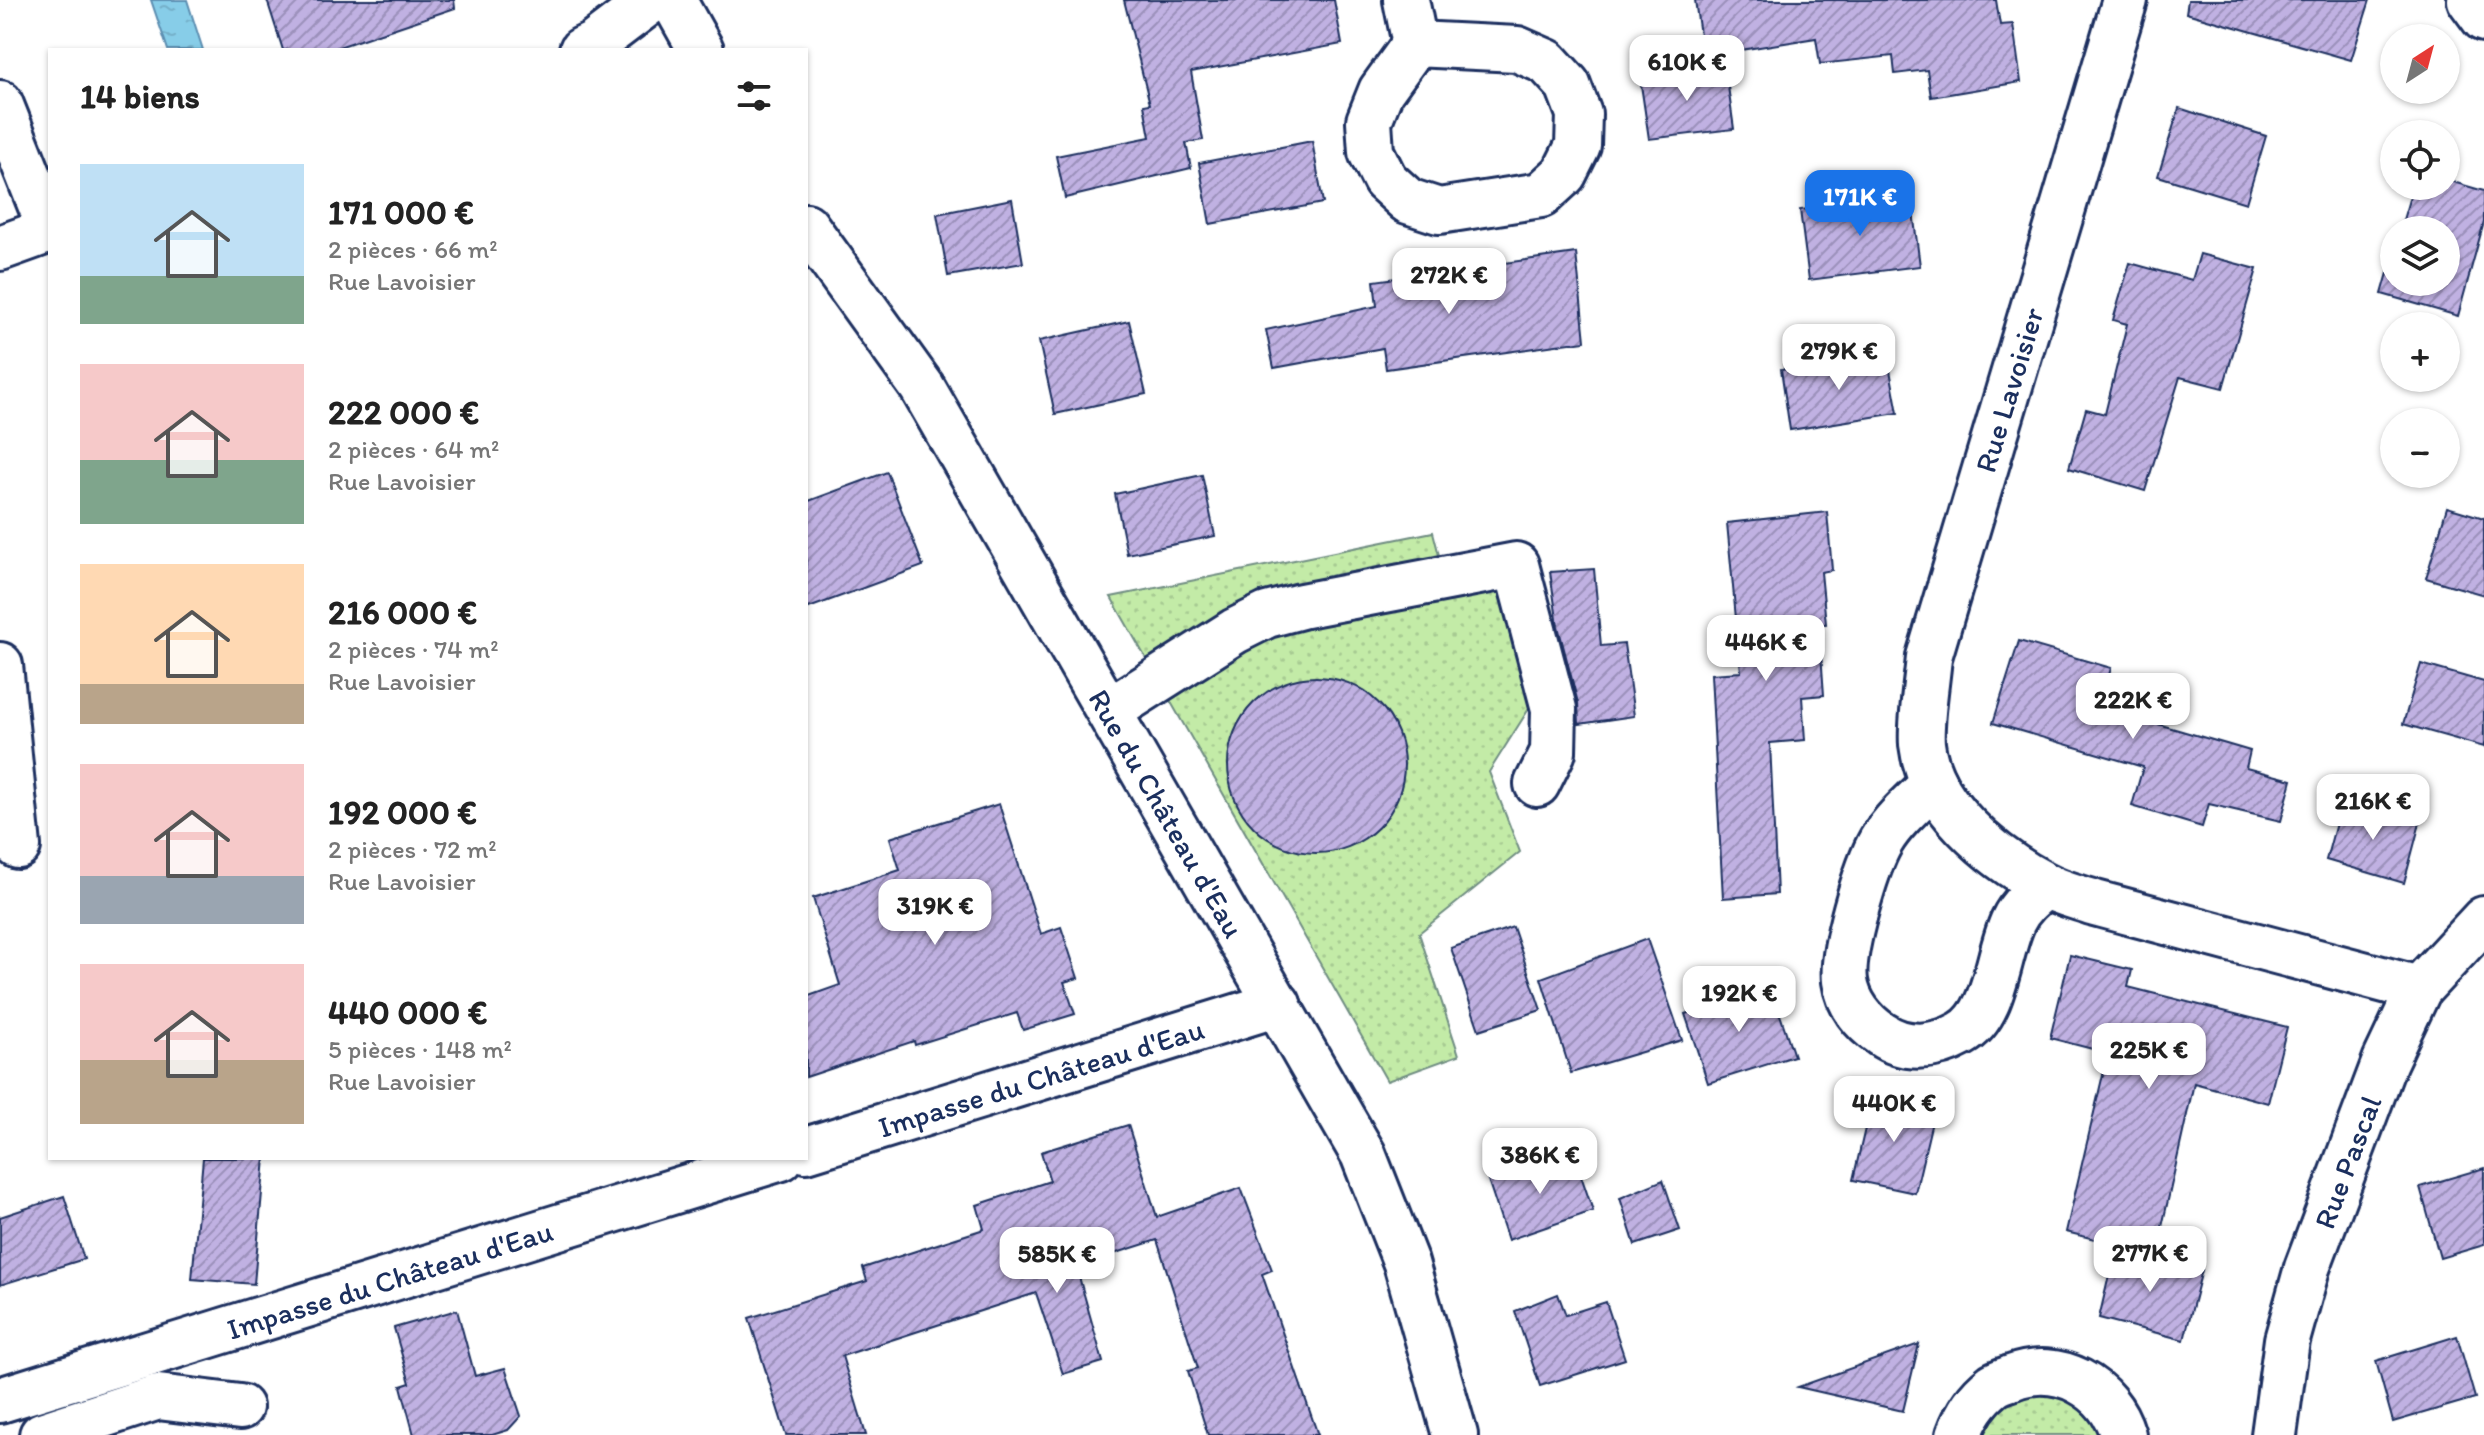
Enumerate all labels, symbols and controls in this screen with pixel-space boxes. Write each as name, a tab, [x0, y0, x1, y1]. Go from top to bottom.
north arrow	[2380, 24, 2460, 104]
map controls	[2380, 24, 2460, 488]
pin: 610K €	[1622, 35, 1752, 103]
text: 610K €	[1647, 45, 1727, 77]
icon: filters	[732, 74, 776, 118]
text: 14 biens	[80, 76, 200, 117]
button: locate	[2380, 120, 2460, 200]
pin: 171K €	[1795, 170, 1925, 238]
text: 171K €	[1823, 180, 1897, 212]
text: 171 000 €	[328, 192, 474, 233]
icon: home	[144, 196, 240, 292]
button: layers	[2380, 216, 2460, 296]
text: 2 pièces · 66 m²	[328, 233, 498, 265]
pin: 272K €	[1384, 248, 1514, 316]
text: 272K €	[1410, 258, 1488, 290]
text: Rue Lavoisier	[328, 265, 476, 297]
street label: Rue Lavoisier	[1966, 303, 2052, 477]
button: +	[2380, 312, 2460, 392]
pin: 279K €	[1774, 324, 1904, 392]
text: 279K €	[1800, 334, 1878, 366]
text: 222 000 €	[328, 392, 479, 433]
icon: home	[144, 396, 240, 492]
button: −	[2380, 408, 2460, 488]
text: 2 pièces · 64 m²	[328, 433, 499, 465]
text: Rue Lavoisier	[328, 465, 476, 497]
text: 216 000 €	[328, 592, 477, 633]
icon: home	[144, 596, 240, 692]
pin: 446K €	[1701, 615, 1831, 683]
text: 446K €	[1725, 625, 1807, 657]
text: 2 pièces · 74 m²	[328, 633, 499, 665]
text: Rue Lavoisier	[328, 665, 476, 697]
pin: 222K €	[2068, 673, 2198, 741]
street label: Rue du Château d'Eau	[1081, 682, 1253, 944]
text: 222K €	[2094, 683, 2172, 715]
pin: 216K €	[2308, 774, 2438, 842]
text: 216K €	[2335, 784, 2411, 816]
text: 192 000 €	[328, 792, 477, 833]
icon: home	[144, 796, 240, 892]
text: 2 pièces · 72 m²	[328, 833, 497, 865]
text: Rue Lavoisier	[328, 865, 476, 897]
pin: 319K €	[870, 879, 1000, 947]
text: 319K €	[896, 889, 974, 921]
pin: 192K €	[1674, 966, 1804, 1034]
text: 192K €	[1701, 976, 1777, 1008]
text: 440 000 €	[328, 992, 487, 1033]
icon: home	[144, 996, 240, 1092]
street label: Impasse du Château d'Eau	[874, 1010, 1208, 1145]
pin: 225K €	[2084, 1023, 2214, 1091]
text: 5 pièces · 148 m²	[328, 1033, 512, 1065]
text: 225K €	[2110, 1033, 2188, 1065]
text: Rue Lavoisier	[328, 1065, 476, 1097]
pin: 440K €	[1829, 1076, 1959, 1144]
text: 440K €	[1852, 1086, 1936, 1118]
street label: Rue Pascal	[2305, 1090, 2389, 1234]
pin: 386K €	[1475, 1128, 1605, 1196]
text: 386K €	[1500, 1138, 1580, 1170]
street label: Impasse du Château d'Eau	[222, 1211, 557, 1347]
pin: 277K €	[2085, 1226, 2215, 1294]
pin: 585K €	[992, 1227, 1122, 1295]
text: 277K €	[2112, 1236, 2188, 1268]
text: 585K €	[1018, 1237, 1096, 1269]

